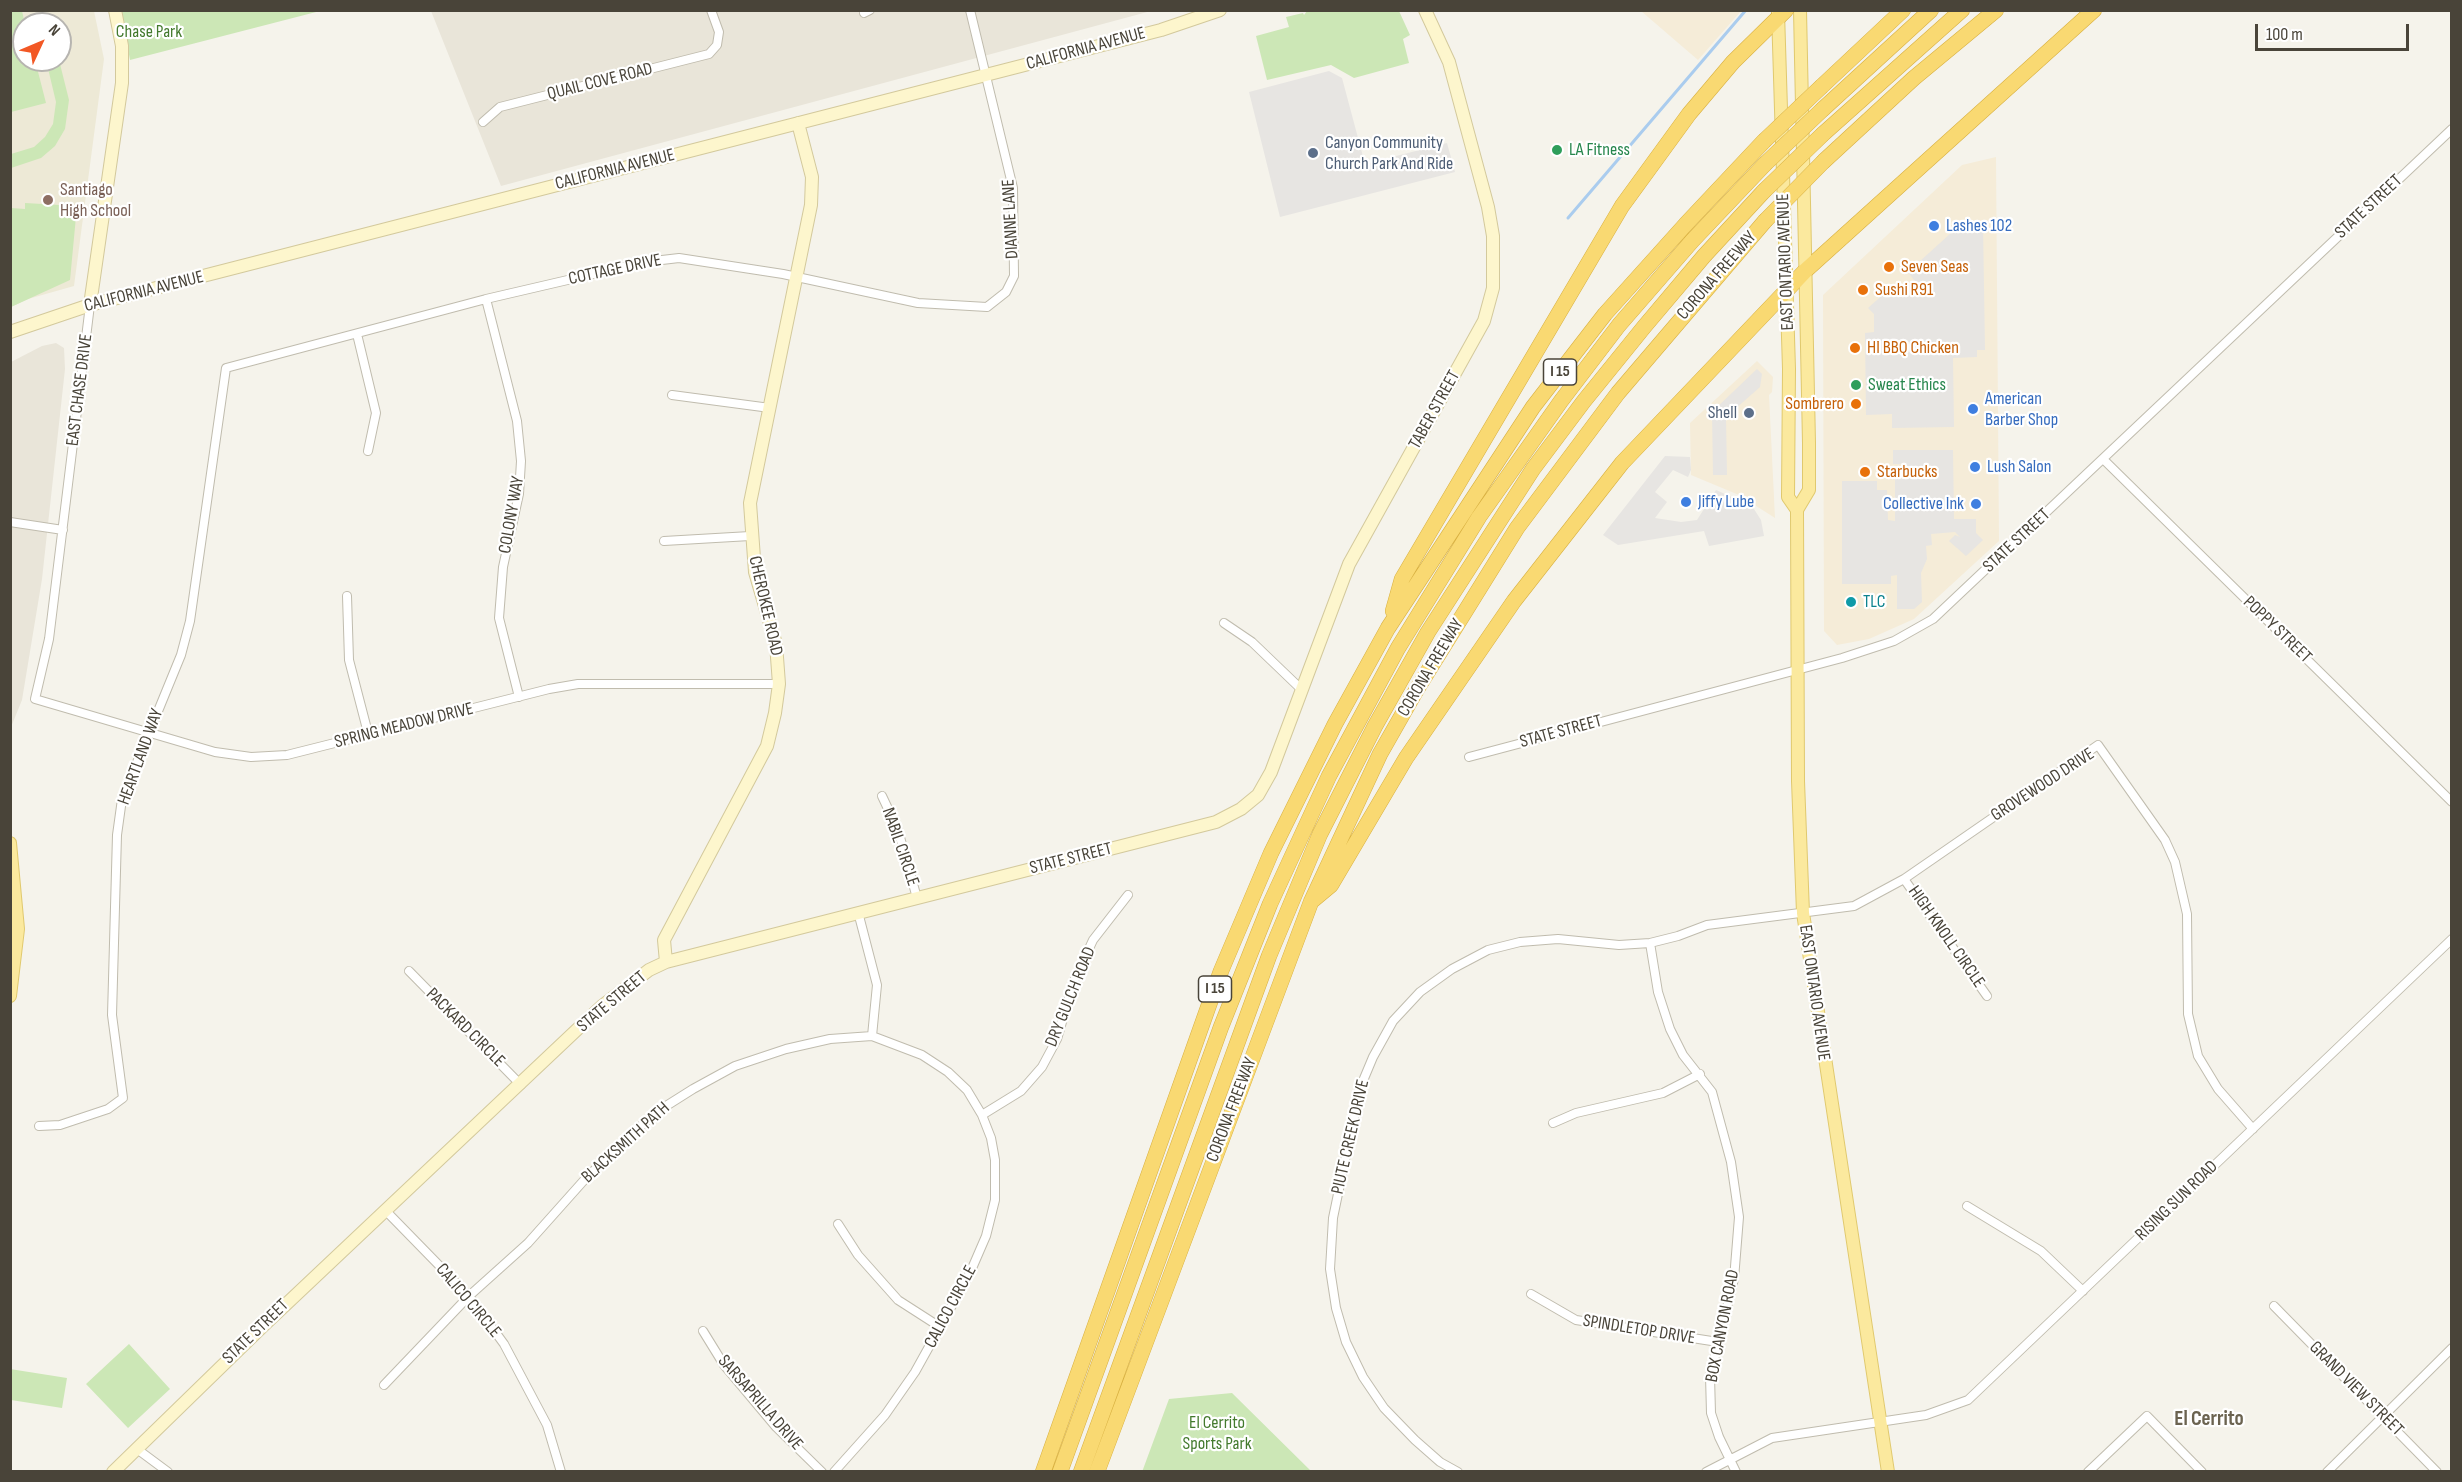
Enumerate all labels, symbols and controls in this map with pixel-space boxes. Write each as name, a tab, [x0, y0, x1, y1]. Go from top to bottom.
north arrow	[12, 12, 72, 72]
scale bar	[2258, 12, 2412, 50]
text: N	[44, 21, 64, 40]
park label: Chase Park	[116, 21, 182, 43]
street label: CALIFORNIA AVENUE	[1024, 23, 1148, 75]
text: 100 m	[2266, 24, 2303, 45]
street label: QUAIL COVE ROAD	[545, 58, 655, 106]
place label: Canyon Community Church Park And Ride	[1325, 132, 1453, 174]
place label: LA Fitness	[1569, 139, 1630, 161]
marker: LA Fitness	[1550, 143, 1564, 157]
street label: CALIFORNIA AVENUE	[553, 145, 677, 195]
marker: Canyon Community Church Park And Ride	[1306, 146, 1320, 160]
street label: STATE STREET	[2331, 170, 2407, 244]
place label: Santiago High School	[60, 179, 131, 222]
street label: DIANNE LANE	[998, 179, 1024, 259]
marker: Santiago High School	[41, 193, 55, 207]
street label: EAST ONTARIO AVENUE	[1773, 193, 1799, 331]
place label: Lashes 102	[1946, 215, 2012, 237]
marker: Lashes 102	[1927, 219, 1941, 233]
street label: CORONA FREEWAY	[1673, 227, 1761, 325]
street label: COTTAGE DRIVE	[567, 250, 663, 290]
place label: Seven Seas	[1901, 256, 1969, 278]
marker: Seven Seas	[1882, 260, 1896, 274]
street label: CALIFORNIA AVENUE	[82, 267, 206, 317]
place label: Sushi R91	[1875, 279, 1933, 301]
marker: Sushi R91	[1856, 283, 1870, 297]
street label: EAST CHASE DRIVE	[62, 333, 98, 447]
place label: HI BBQ Chicken	[1867, 337, 1959, 359]
marker: HI BBQ Chicken	[1848, 341, 1862, 355]
road number: I 15	[1544, 359, 1576, 385]
street label: TABER STREET	[1405, 367, 1465, 453]
place label: Sweat Ethics	[1868, 374, 1946, 396]
marker: Sweat Ethics	[1849, 378, 1863, 392]
place label: American Barber Shop	[1985, 388, 2058, 430]
place label: Sombrero	[1785, 393, 1844, 415]
marker: Sombrero	[1849, 397, 1863, 411]
place label: Shell	[1708, 402, 1737, 424]
marker: American Barber Shop	[1966, 402, 1980, 416]
marker: Shell	[1742, 406, 1756, 420]
place label: Lush Salon	[1987, 456, 2051, 478]
marker: Lush Salon	[1968, 460, 1982, 474]
place label: Starbucks	[1877, 461, 1937, 483]
marker: Starbucks	[1858, 465, 1872, 479]
street label: COLONY WAY	[495, 475, 529, 555]
place label: Jiffy Lube	[1698, 491, 1754, 513]
place label: Collective Ink	[1883, 493, 1964, 515]
marker: Jiffy Lube	[1679, 495, 1693, 509]
marker: Collective Ink	[1969, 497, 1983, 511]
street label: STATE STREET	[1979, 504, 2055, 578]
street label: CHEROKEE ROAD	[743, 554, 787, 658]
place label: TLC	[1863, 591, 1885, 613]
street label: POPPY STREET	[2238, 592, 2316, 668]
marker: TLC	[1844, 595, 1858, 609]
street label: CORONA FREEWAY	[1393, 615, 1469, 721]
street label: SPRING MEADOW DRIVE	[332, 698, 476, 754]
street label: HEARTLAND WAY	[114, 706, 168, 808]
street label: STATE STREET	[1518, 711, 1604, 753]
street label: GROVEWOOD DRIVE	[1987, 744, 2099, 826]
street label: NABIL CIRCLE	[877, 805, 923, 889]
street label: STATE STREET	[1028, 838, 1114, 880]
street label: HIGH KNOLL CIRCLE	[1903, 882, 1989, 992]
street label: EAST ONTARIO AVENUE	[1794, 924, 1834, 1062]
street label: DRY GULCH ROAD	[1041, 944, 1101, 1050]
street label: STATE STREET	[573, 967, 651, 1037]
road number: I 15	[1198, 976, 1232, 1002]
street label: PACKARD CIRCLE	[421, 984, 509, 1072]
street label: CORONA FREEWAY	[1202, 1055, 1262, 1165]
street label: PIUTE CREEK DRIVE	[1327, 1078, 1375, 1196]
street label: BLACKSMITH PATH	[577, 1098, 675, 1188]
street label: RISING SUN ROAD	[2131, 1156, 2223, 1246]
street label: CALICO CIRCLE	[431, 1259, 505, 1343]
street label: CALICO CIRCLE	[920, 1262, 982, 1352]
street label: BOX CANYON ROAD	[1701, 1268, 1745, 1384]
street label: STATE STREET	[218, 1295, 294, 1369]
street label: SPINDLETOP DRIVE	[1581, 1310, 1697, 1350]
street label: GRAND VIEW STREET	[2304, 1337, 2408, 1441]
street label: SARSAPRILLA DRIVE	[713, 1351, 807, 1455]
district label: El Cerrito	[2174, 1407, 2244, 1433]
park label: El Cerrito Sports Park	[1182, 1412, 1252, 1454]

